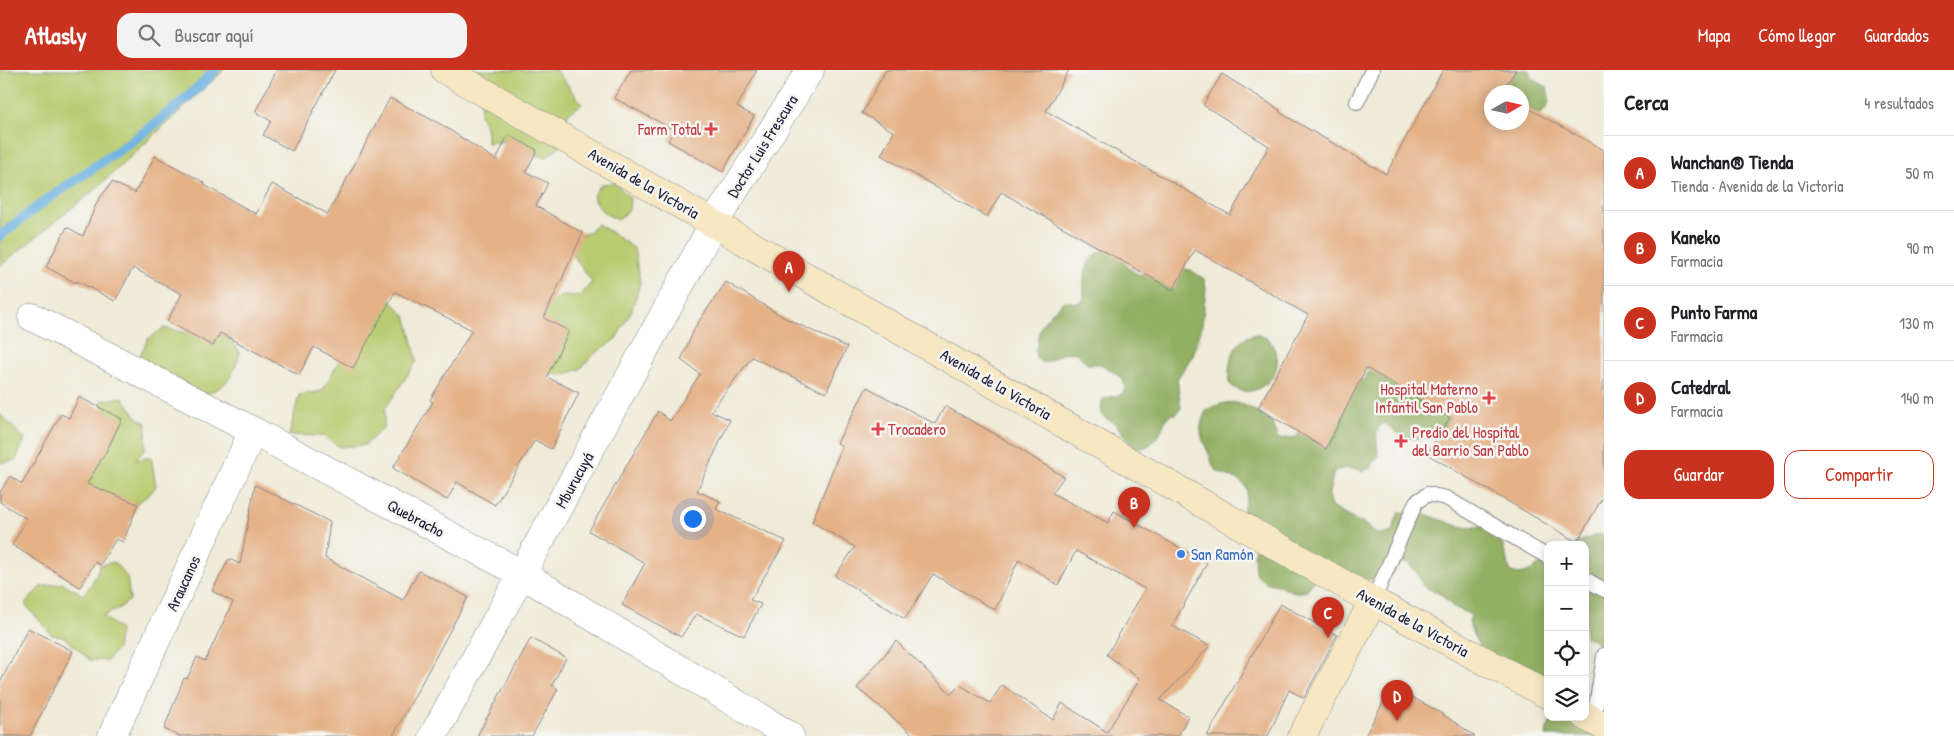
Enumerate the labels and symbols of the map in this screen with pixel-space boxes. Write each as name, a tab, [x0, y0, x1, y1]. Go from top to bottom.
north arrow	[1484, 85, 1529, 130]
street label: Doctor Luis Frescura	[722, 90, 802, 202]
place label: Farm Total	[637, 118, 702, 140]
marker: Farm Total	[705, 123, 717, 135]
street label: Avenida de la Victoria	[584, 142, 704, 224]
pin: A	[773, 251, 805, 292]
street label: Avenida de la Victoria	[936, 343, 1056, 425]
place label: Hospital Materno Infantil San Pablo	[1375, 378, 1479, 418]
marker: Hospital Materno Infantil San Pablo	[1482, 391, 1496, 405]
place label: Trocadero	[888, 418, 946, 440]
place label: Predio del Hospital del Barrio San Pablo	[1412, 421, 1529, 461]
marker: Trocadero	[872, 423, 884, 435]
marker: Predio del Hospital del Barrio San Pablo	[1394, 434, 1408, 448]
street label: Mburucuyá	[550, 448, 598, 512]
pin: B	[1118, 487, 1150, 528]
street label: Quebracho	[384, 494, 449, 542]
your location	[680, 506, 706, 532]
place label: San Ramón	[1191, 543, 1254, 565]
marker: San Ramón	[1175, 548, 1187, 560]
street label: Araucanos	[161, 552, 205, 614]
street label: Avenida de la Victoria	[1353, 582, 1473, 662]
pin: C	[1312, 597, 1344, 638]
pin: D	[1381, 680, 1413, 721]

